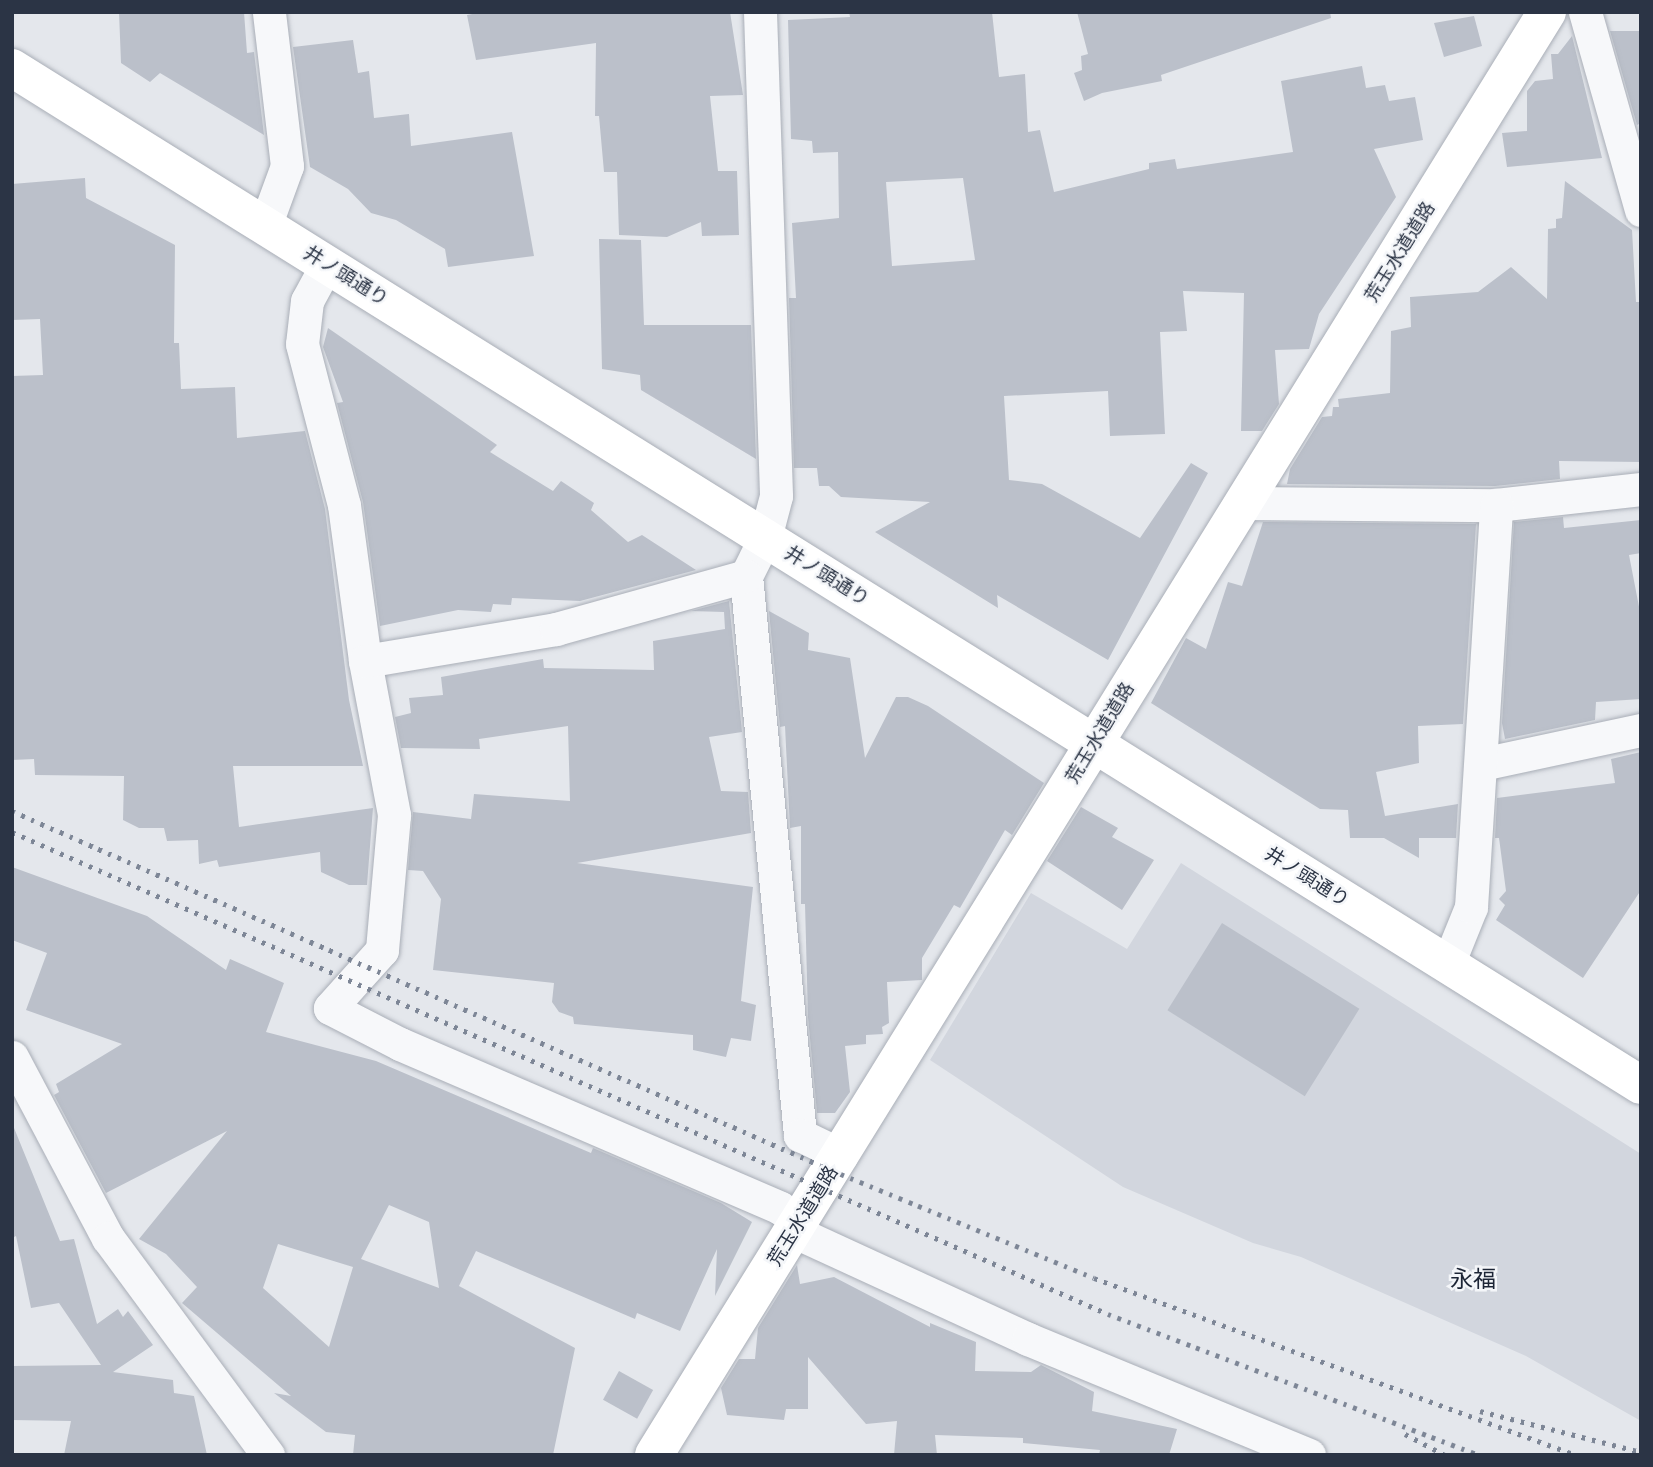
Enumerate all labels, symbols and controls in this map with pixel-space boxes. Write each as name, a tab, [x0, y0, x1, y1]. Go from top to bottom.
street label: 荒玉水道道路	[1360, 198, 1440, 306]
street label: 井ノ頭通り	[300, 241, 392, 311]
street label: 井ノ頭通り	[781, 541, 873, 611]
street label: 荒玉水道道路	[1061, 678, 1139, 788]
street label: 井ノ頭通り	[1261, 842, 1353, 912]
street label: 荒玉水道道路	[763, 1162, 843, 1270]
district label: 永福	[1450, 1265, 1496, 1293]

